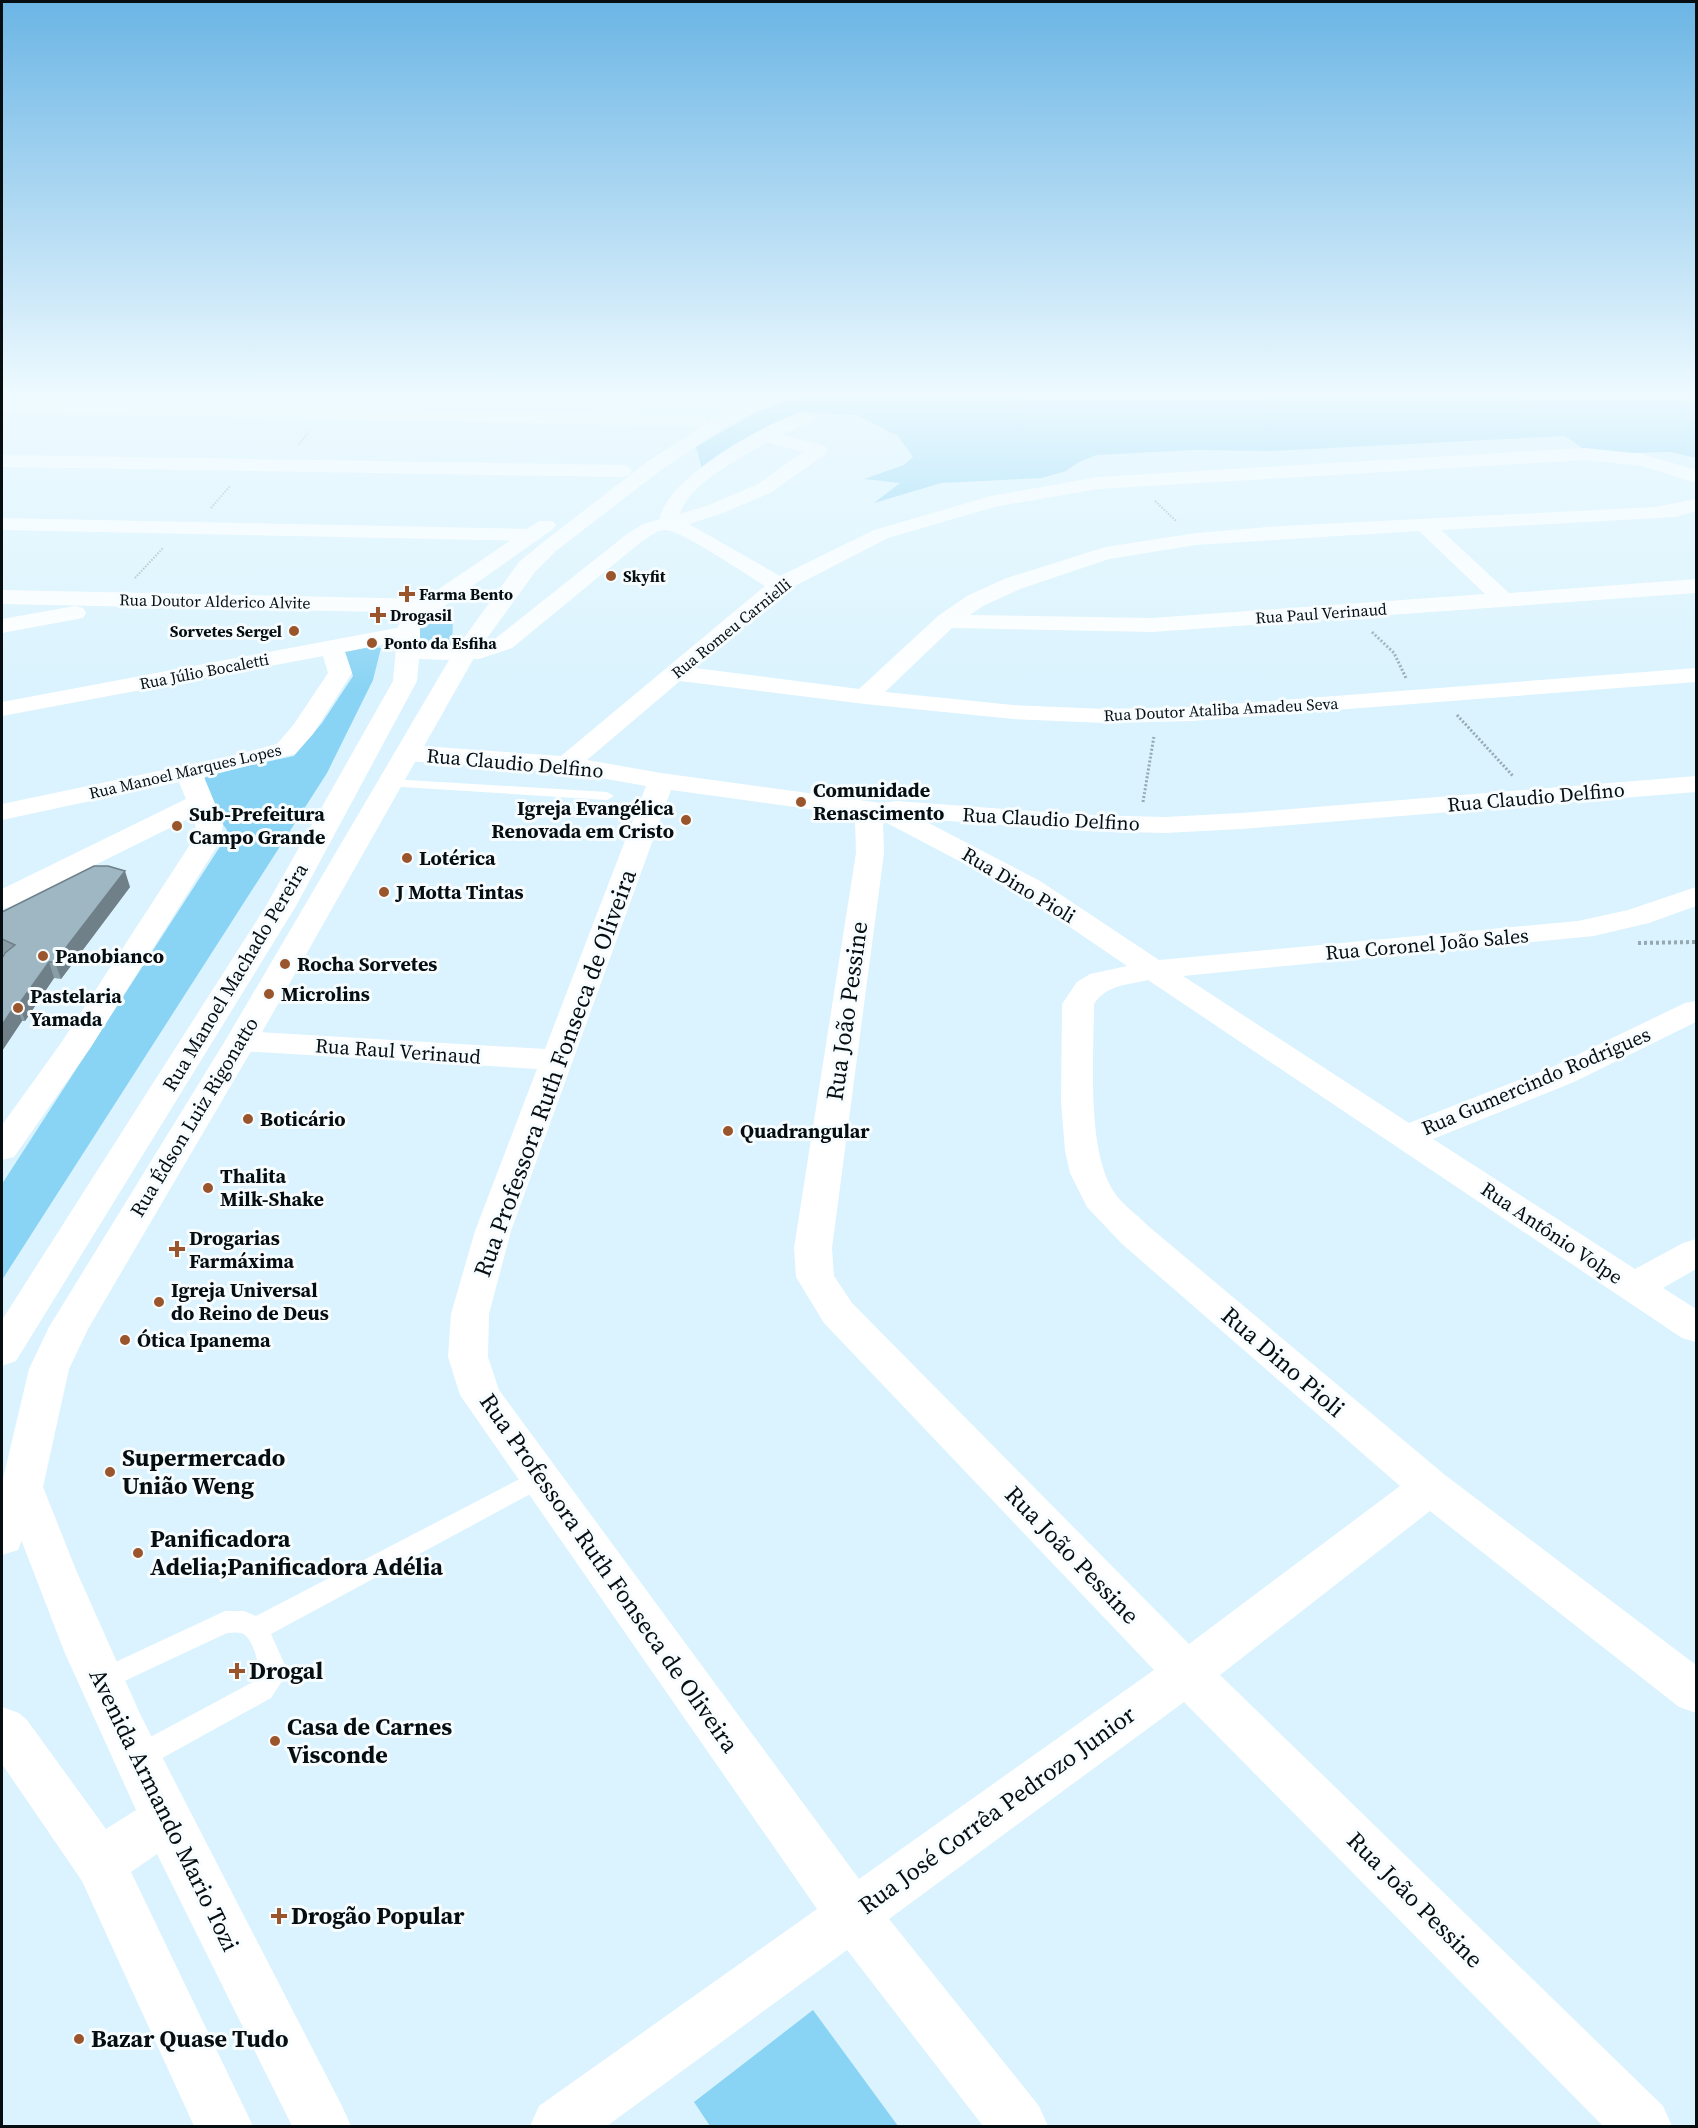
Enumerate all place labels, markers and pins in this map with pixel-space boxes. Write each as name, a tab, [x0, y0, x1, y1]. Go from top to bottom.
place label: Skyfit	[623, 565, 666, 587]
marker: Skyfit	[604, 569, 618, 583]
place label: Farma Bento	[419, 583, 513, 605]
marker: Farma Bento	[400, 587, 414, 601]
place label: Drogasil	[390, 604, 452, 626]
marker: Drogasil	[371, 608, 385, 622]
place label: Sorvetes Sergel	[170, 620, 282, 642]
marker: Sorvetes Sergel	[287, 624, 301, 638]
place label: Ponto da Esfiha	[384, 632, 497, 654]
marker: Ponto da Esfiha	[365, 636, 379, 650]
place label: Comunidade Renascimento	[813, 776, 944, 827]
place label: Igreja Evangélica Renovada em Cristo	[491, 794, 674, 845]
marker: Comunidade Renascimento	[794, 795, 808, 809]
place label: Sub-Prefeitura Campo Grande	[189, 800, 325, 851]
marker: Igreja Evangélica Renovada em Cristo	[679, 813, 693, 827]
marker: Sub-Prefeitura Campo Grande	[170, 819, 184, 833]
place label: Lotérica	[419, 844, 496, 872]
marker: Lotérica	[400, 851, 414, 865]
place label: J Motta Tintas	[394, 878, 524, 906]
marker: J Motta Tintas	[377, 885, 391, 899]
place label: Panobianco	[55, 942, 164, 970]
marker: Panobianco	[36, 949, 50, 963]
place label: Rocha Sorvetes	[297, 950, 437, 978]
marker: Rocha Sorvetes	[278, 957, 292, 971]
place label: Microlins	[281, 980, 370, 1008]
place label: Pastelaria Yamada	[30, 982, 122, 1033]
marker: Microlins	[262, 987, 276, 1001]
marker: Pastelaria Yamada	[11, 1001, 25, 1015]
place label: Boticário	[260, 1105, 346, 1133]
marker: Boticário	[241, 1112, 255, 1126]
place label: Quadrangular	[740, 1117, 870, 1145]
marker: Quadrangular	[721, 1124, 735, 1138]
place label: Thalita Milk-Shake	[220, 1162, 324, 1213]
marker: Thalita Milk-Shake	[201, 1181, 215, 1195]
place label: Drogarias Farmáxima	[189, 1224, 294, 1275]
marker: Drogarias Farmáxima	[170, 1242, 184, 1256]
place label: Igreja Universal do Reino de Deus	[171, 1276, 329, 1327]
marker: Igreja Universal do Reino de Deus	[152, 1295, 166, 1309]
place label: Ótica Ipanema	[137, 1326, 271, 1354]
marker: Ótica Ipanema	[118, 1333, 132, 1347]
place label: Supermercado União Weng	[122, 1441, 285, 1502]
marker: Supermercado União Weng	[103, 1465, 117, 1479]
place label: Panificadora Adelia;Panificadora Adélia	[150, 1522, 443, 1583]
marker: Panificadora Adelia;Panificadora Adélia	[131, 1546, 145, 1560]
place label: Drogal	[249, 1654, 324, 1687]
marker: Drogal	[230, 1664, 244, 1678]
place label: Casa de Carnes Visconde	[287, 1710, 452, 1771]
marker: Casa de Carnes Visconde	[268, 1734, 282, 1748]
place label: Drogão Popular	[291, 1899, 465, 1932]
marker: Drogão Popular	[272, 1909, 286, 1923]
place label: Bazar Quase Tudo	[91, 2022, 288, 2055]
marker: Bazar Quase Tudo	[72, 2032, 86, 2046]

